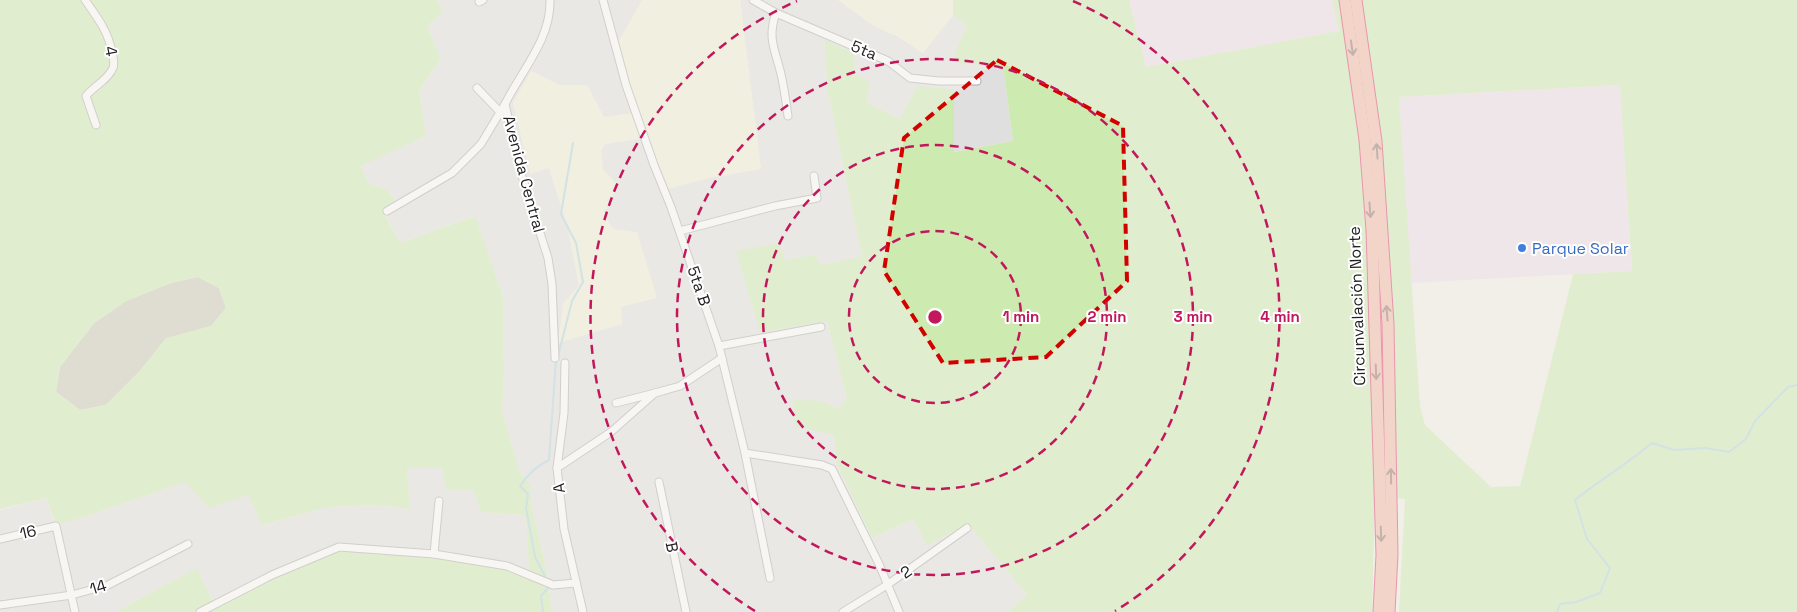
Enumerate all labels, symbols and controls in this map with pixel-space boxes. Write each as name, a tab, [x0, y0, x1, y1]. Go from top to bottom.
street label: 5ta	[848, 35, 880, 65]
one-way arrow	[1347, 40, 1357, 56]
street label: 4	[100, 44, 122, 58]
street label: Avenida Central	[498, 113, 550, 235]
one-way arrow	[1372, 143, 1382, 159]
one-way arrow	[1365, 201, 1375, 217]
street label: Circunvalación Norte	[1344, 226, 1370, 386]
place label: Parque Solar	[1532, 238, 1629, 259]
marker: Parque Solar	[1516, 242, 1528, 254]
street label: 5ta B	[682, 263, 716, 309]
one-way arrow	[1383, 306, 1392, 322]
text: 1 min	[1003, 307, 1039, 326]
text: 2 min	[1088, 307, 1126, 326]
text: 3 min	[1174, 307, 1212, 326]
text: 4 min	[1260, 307, 1300, 326]
centre of rings	[926, 308, 944, 326]
one-way arrow	[1371, 364, 1381, 380]
one-way arrow	[1386, 468, 1395, 484]
street label: A	[548, 482, 570, 494]
street label: 16	[18, 520, 38, 544]
one-way arrow	[1376, 526, 1386, 542]
street label: B	[661, 540, 683, 554]
street label: 2	[896, 561, 916, 583]
street label: 14	[87, 575, 109, 599]

